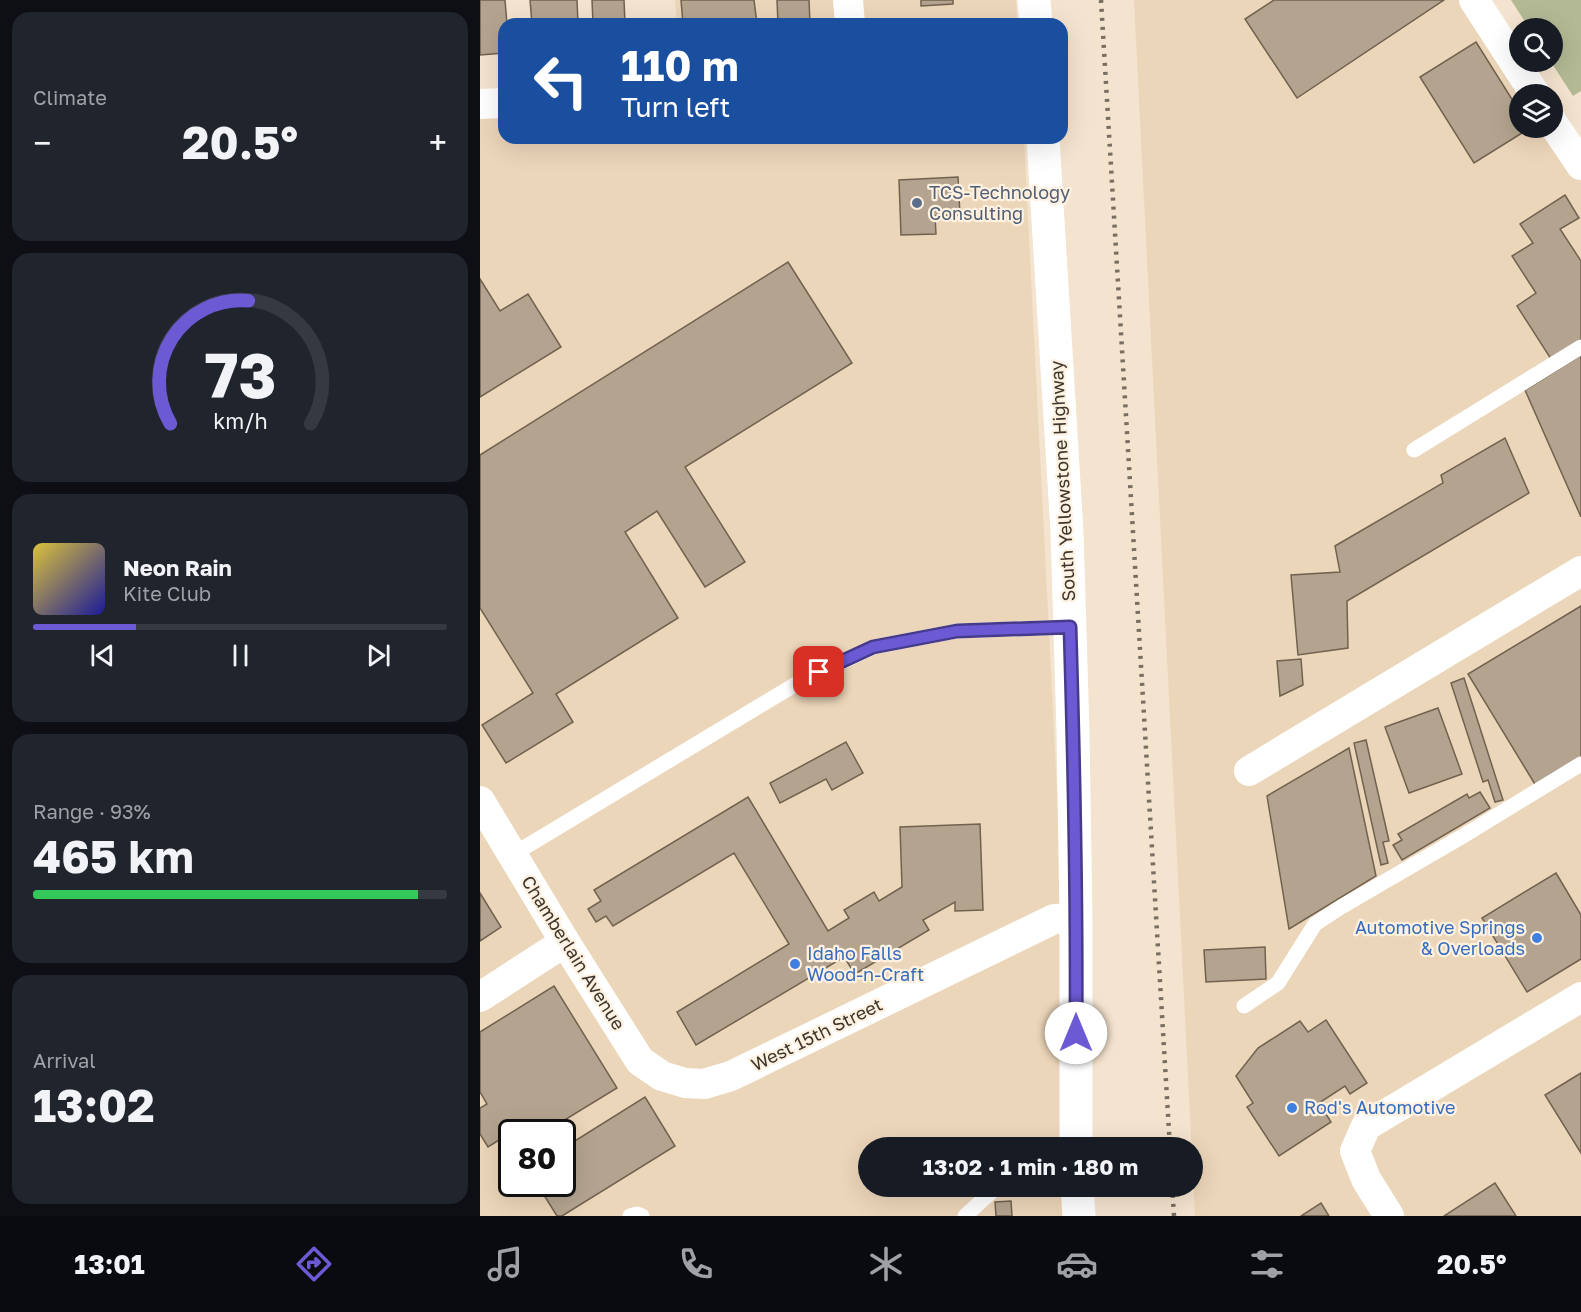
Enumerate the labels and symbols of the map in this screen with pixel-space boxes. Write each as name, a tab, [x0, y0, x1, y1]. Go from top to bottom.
place label: TCS-Technology Consulting	[929, 181, 1070, 224]
marker: TCS-Technology Consulting	[910, 196, 924, 210]
street label: South Yellowstone Highway	[1045, 360, 1079, 602]
pin	[793, 646, 844, 697]
street label: Chamberlain Avenue	[517, 871, 630, 1034]
place label: Automotive Springs & Overloads	[1355, 916, 1525, 959]
marker: Automotive Springs & Overloads	[1530, 931, 1544, 945]
place label: Idaho Falls Wood-n-Craft	[807, 942, 924, 985]
marker: Idaho Falls Wood-n-Craft	[788, 957, 802, 971]
street label: West 15th Street	[747, 993, 886, 1075]
position arrow	[1044, 1001, 1108, 1065]
place label: Rod's Automotive	[1304, 1096, 1455, 1118]
marker: Rod's Automotive	[1285, 1101, 1299, 1115]
speed limit sign: 80	[498, 1119, 576, 1197]

